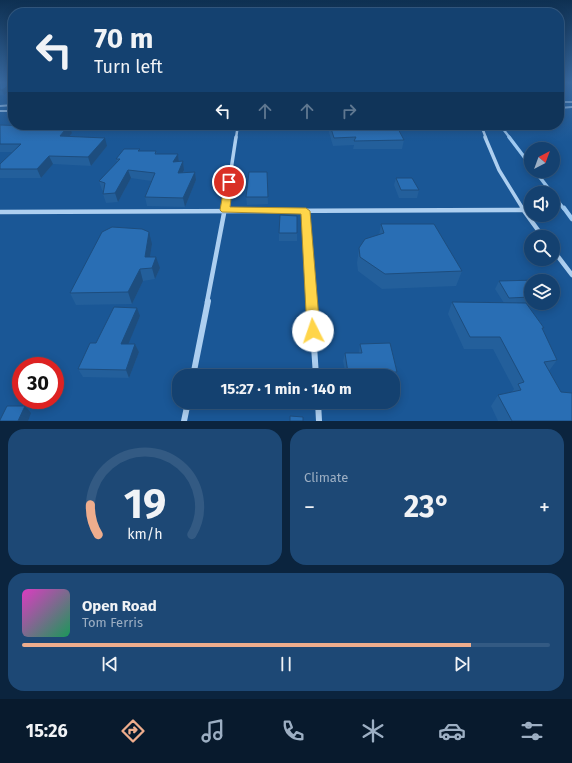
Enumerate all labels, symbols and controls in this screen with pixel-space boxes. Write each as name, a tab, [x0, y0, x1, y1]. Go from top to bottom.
text: 70 m	[94, 22, 153, 55]
icon: left	[28, 24, 80, 76]
text: Turn left	[94, 56, 163, 78]
icon: left	[212, 100, 234, 122]
icon: ahead	[254, 100, 276, 122]
icon: ahead	[296, 100, 318, 122]
icon: right	[338, 100, 360, 122]
north arrow	[524, 142, 560, 178]
map controls	[524, 142, 560, 310]
pin	[212, 165, 246, 199]
icon: arrive	[218, 171, 240, 193]
button: sound	[524, 186, 560, 222]
button: search	[524, 230, 560, 266]
button: layers	[524, 274, 560, 310]
position arrow	[292, 310, 334, 352]
speed limit sign: 30	[12, 357, 64, 409]
text: 15:27 · 1 min · 140 m	[220, 380, 352, 398]
text: Climate	[304, 470, 348, 485]
text: 19	[124, 479, 166, 529]
text: 23°	[404, 489, 450, 525]
text: −	[304, 494, 315, 521]
text: +	[539, 494, 550, 521]
text: km/h	[127, 526, 163, 543]
text: Open Road	[82, 597, 157, 615]
text: Tom Ferris	[82, 615, 143, 630]
icon: previous	[99, 653, 121, 675]
icon: pause	[275, 653, 297, 675]
icon: next	[451, 653, 473, 675]
icon: directions	[119, 717, 147, 745]
icon: music	[199, 717, 227, 745]
icon: phone	[279, 717, 307, 745]
icon: climate	[359, 717, 387, 745]
icon: car	[438, 717, 466, 745]
icon: filters	[518, 717, 546, 745]
text: 15:26	[26, 720, 68, 742]

